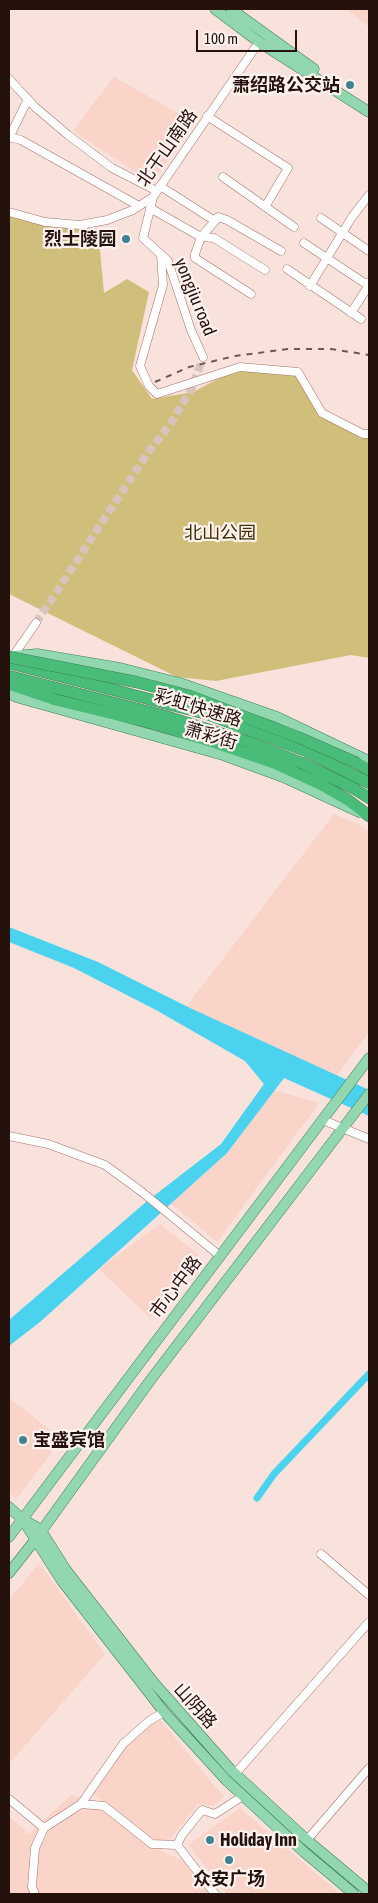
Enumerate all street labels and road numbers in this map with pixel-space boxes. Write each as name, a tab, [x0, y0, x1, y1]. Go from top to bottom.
street label: 北干山南路	[132, 105, 202, 191]
street label: yongjiu road	[170, 255, 220, 339]
street label: 彩虹快速路	[152, 685, 244, 731]
street label: 萧彩街	[182, 718, 240, 754]
street label: 市心中路	[146, 1252, 206, 1322]
street label: 山阴路	[169, 1679, 221, 1733]

